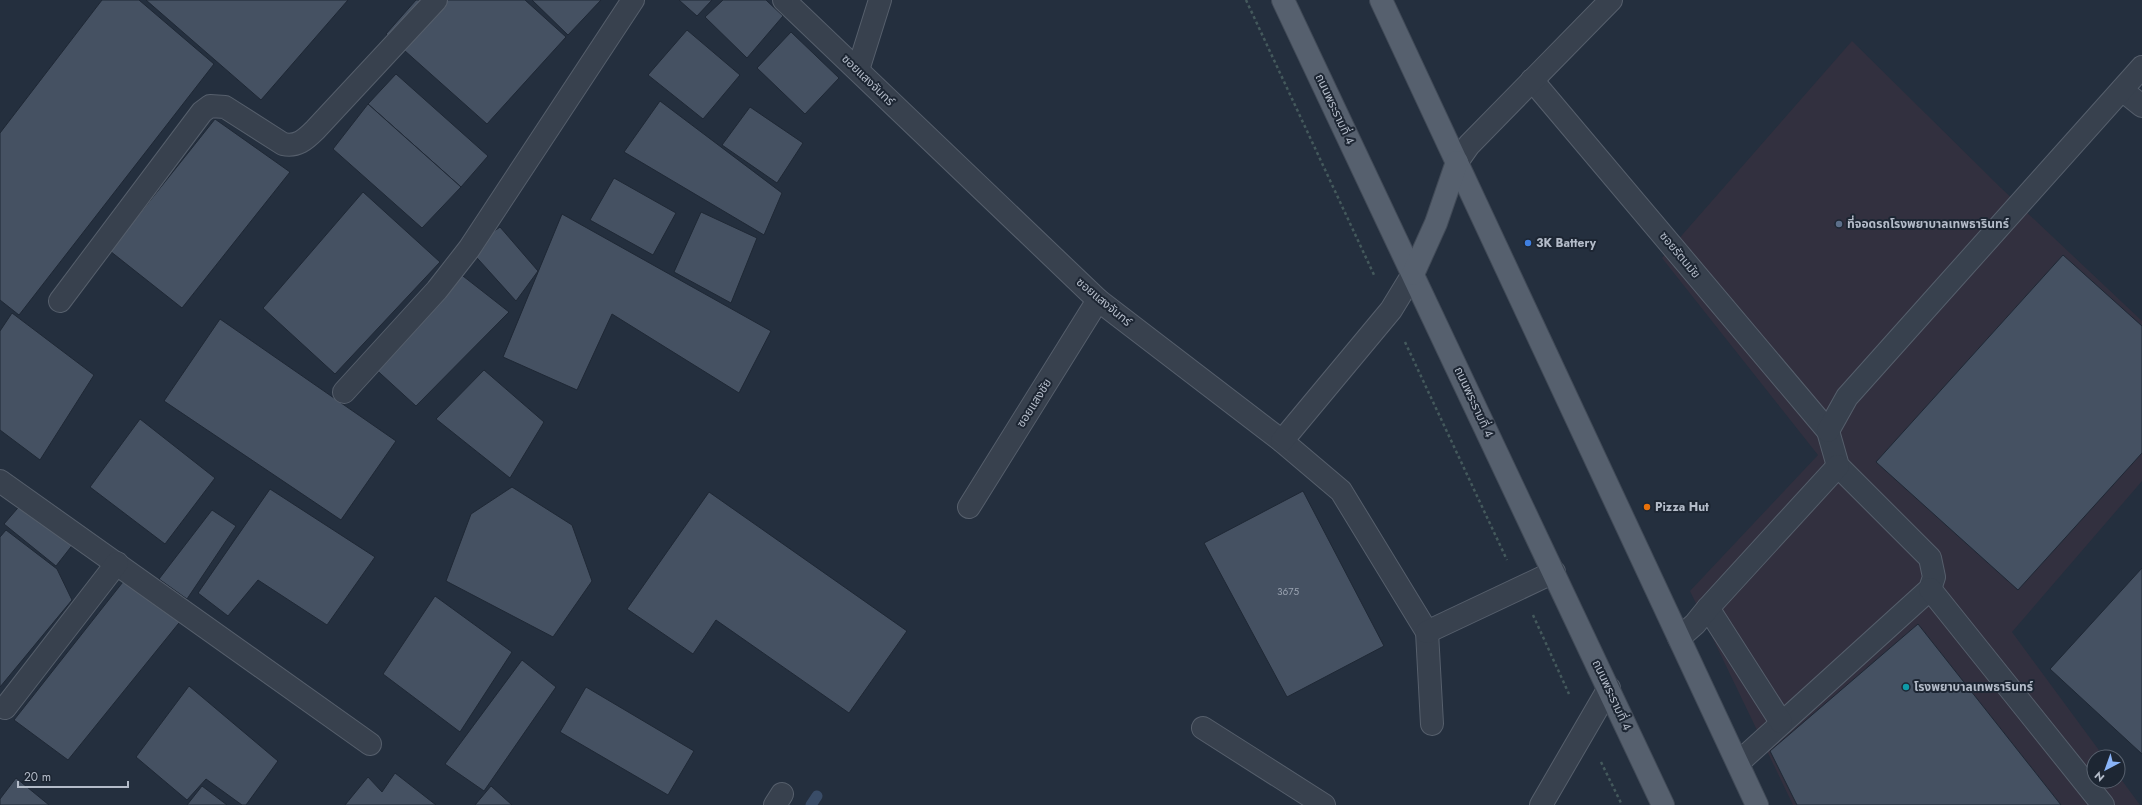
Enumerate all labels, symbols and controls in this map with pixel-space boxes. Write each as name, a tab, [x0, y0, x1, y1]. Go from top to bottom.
street label: ซอยแสงจันทร์	[837, 50, 899, 110]
street label: ถนนพระรามที่ 4	[1311, 71, 1359, 147]
place label: ที่จอดรถโรงพยาบาลเทพธารินทร์	[1847, 215, 2009, 233]
marker: ที่จอดรถโรงพยาบาลเทพธารินทร์	[1834, 219, 1844, 229]
street label: ซอยรัตนมัย	[1655, 228, 1705, 282]
place label: 3K Battery	[1536, 234, 1597, 252]
marker: 3K Battery	[1523, 238, 1533, 248]
street label: ซอยแสงจันทร์	[1072, 273, 1136, 331]
street label: ถนนพระรามที่ 4	[1450, 364, 1498, 440]
street label: ซอยแสงชัย	[1012, 375, 1056, 431]
place label: Pizza Hut	[1655, 498, 1709, 516]
marker: Pizza Hut	[1642, 502, 1652, 512]
house number: 3675	[1277, 584, 1299, 599]
street label: ถนนพระรามที่ 4	[1588, 657, 1636, 733]
place label: โรงพยาบาลเทพธารินทร์	[1914, 678, 2033, 696]
marker: โรงพยาบาลเทพธารินทร์	[1901, 682, 1911, 692]
north arrow	[2086, 749, 2126, 789]
scale bar	[18, 763, 128, 789]
text: 20 m	[24, 768, 51, 786]
text: N	[2091, 768, 2108, 785]

